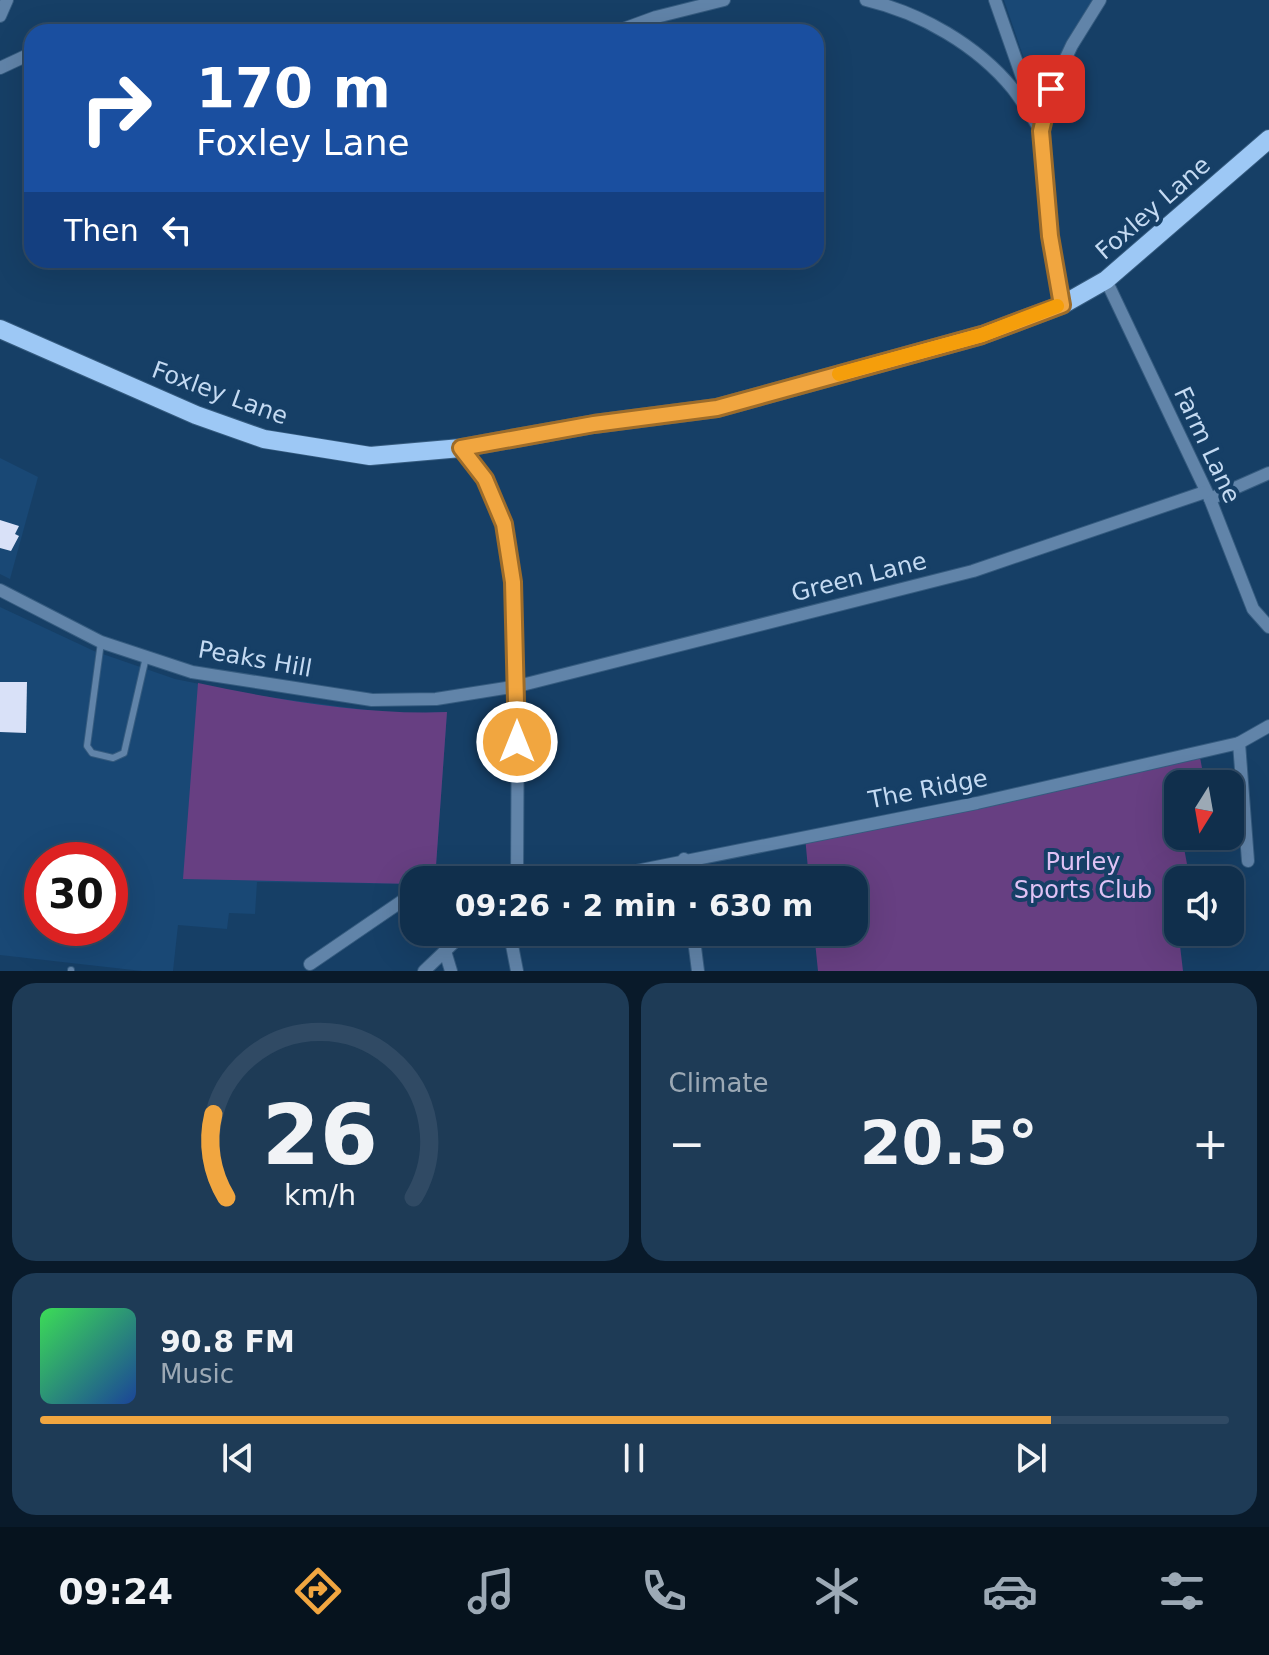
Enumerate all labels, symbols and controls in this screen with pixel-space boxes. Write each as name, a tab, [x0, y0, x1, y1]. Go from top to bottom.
text: 170 m	[196, 55, 391, 120]
pin	[1017, 55, 1085, 123]
icon: right	[64, 56, 168, 160]
icon: arrive	[1029, 67, 1073, 111]
text: Foxley Lane	[196, 122, 410, 163]
street label: Foxley Lane	[1090, 151, 1216, 265]
icon: left	[155, 208, 199, 252]
text: Then	[64, 213, 139, 248]
street label: Foxley Lane	[148, 355, 292, 431]
street label: Farm Lane	[1168, 383, 1246, 507]
street label: Green Lane	[788, 547, 930, 607]
street label: Peaks Hill	[196, 635, 314, 683]
position arrow	[475, 700, 559, 784]
street label: The Ridge	[865, 764, 990, 814]
north arrow	[1164, 770, 1244, 850]
map controls	[1164, 770, 1244, 946]
speed limit sign: 30	[24, 842, 128, 946]
park label: Purley Sports Club	[1014, 848, 1152, 904]
button: sound	[1164, 866, 1244, 946]
text: 09:26 · 2 min · 630 m	[455, 888, 813, 923]
text: Climate	[669, 1068, 769, 1098]
text: 26	[262, 1087, 378, 1184]
text: 20.5°	[860, 1108, 1038, 1178]
text: −	[669, 1118, 705, 1169]
text: +	[1192, 1118, 1229, 1169]
text: km/h	[284, 1178, 356, 1212]
text: 90.8 FM	[160, 1324, 295, 1359]
text: Music	[160, 1359, 234, 1389]
icon: previous	[216, 1436, 260, 1480]
icon: pause	[612, 1436, 656, 1480]
icon: next	[1009, 1436, 1053, 1480]
icon: directions	[290, 1563, 346, 1619]
icon: music	[463, 1563, 519, 1619]
icon: phone	[636, 1563, 692, 1619]
icon: climate	[809, 1563, 865, 1619]
icon: car	[982, 1563, 1038, 1619]
icon: filters	[1154, 1563, 1210, 1619]
text: 09:24	[58, 1571, 173, 1612]

